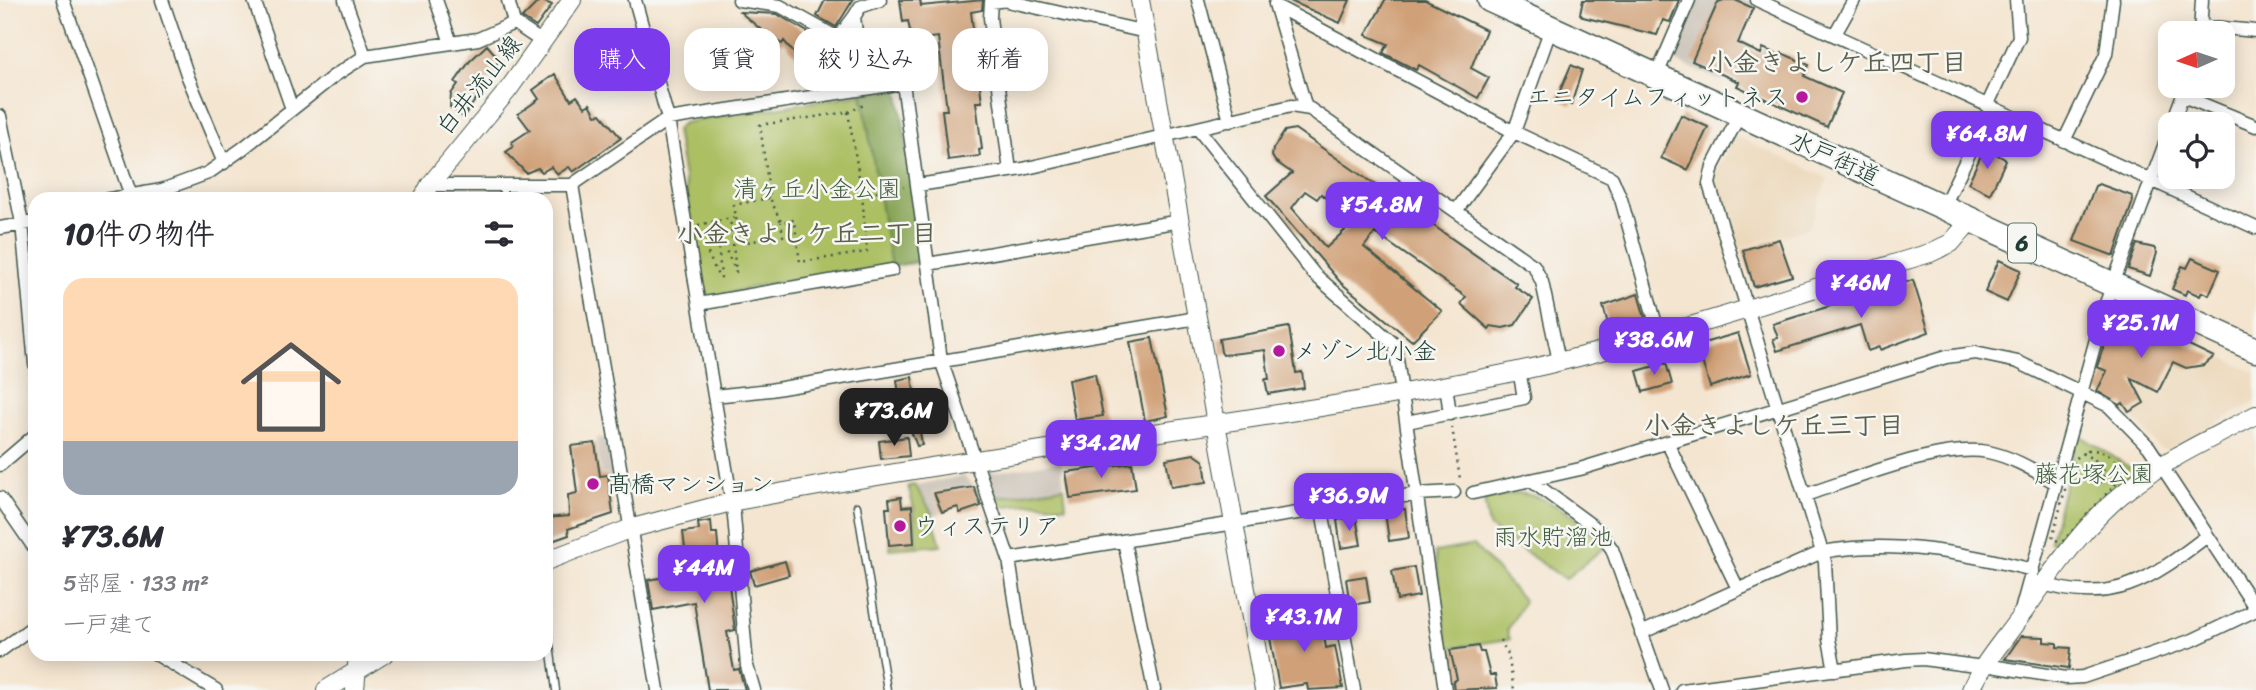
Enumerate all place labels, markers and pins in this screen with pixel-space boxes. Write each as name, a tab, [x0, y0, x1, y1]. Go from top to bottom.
place label: エニタイムフィットネス	[1527, 76, 1788, 118]
marker: エニタイムフィットネス	[1794, 89, 1810, 105]
pin: ¥64.8M	[1930, 111, 2044, 171]
pin: ¥54.8M	[1325, 182, 1439, 242]
pin: ¥46M	[1820, 260, 1902, 320]
pin: ¥25.1M	[2084, 300, 2198, 360]
pin: ¥38.6M	[1597, 318, 1711, 377]
place label: メゾン北小金	[1293, 330, 1437, 372]
marker: メゾン北小金	[1271, 343, 1287, 359]
pin: ¥73.6M	[837, 388, 951, 448]
pin: ¥34.2M	[1044, 420, 1158, 480]
place label: 髙橋マンション	[607, 463, 774, 505]
pin: ¥36.9M	[1292, 474, 1406, 533]
marker: 髙橋マンション	[585, 476, 601, 492]
place label: ウィステリア	[914, 505, 1059, 547]
marker: ウィステリア	[892, 518, 908, 534]
pin: ¥44M	[663, 546, 745, 605]
pin: ¥43.1M	[1247, 594, 1361, 654]

